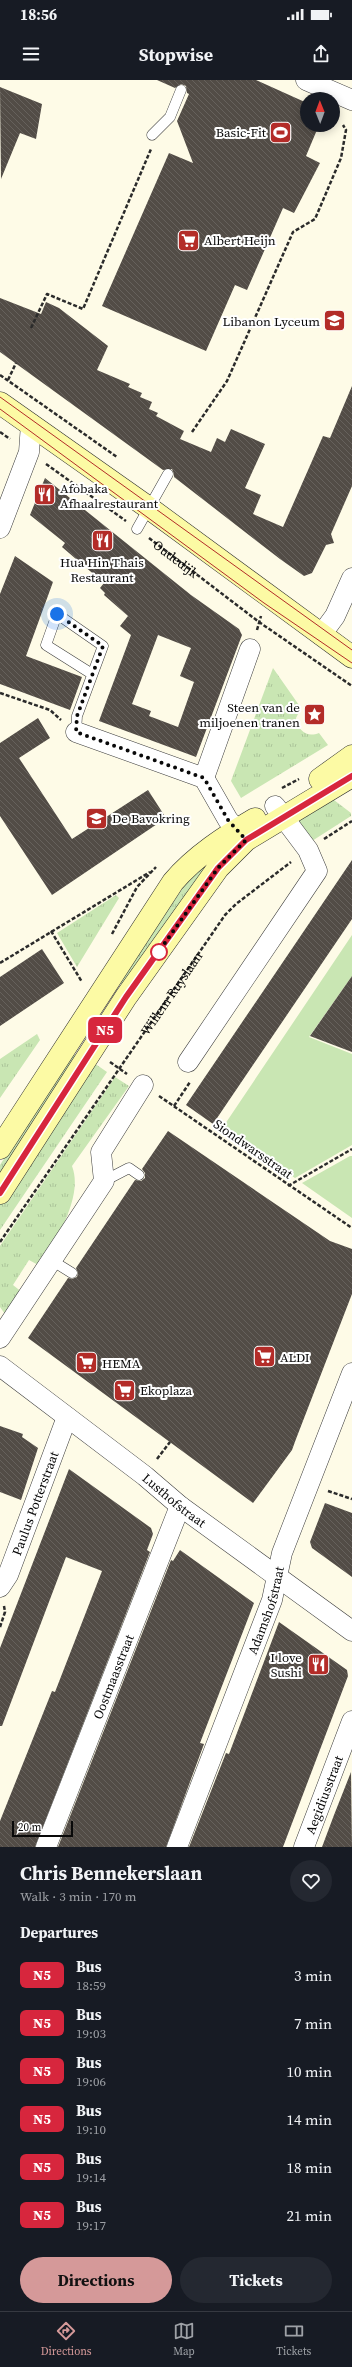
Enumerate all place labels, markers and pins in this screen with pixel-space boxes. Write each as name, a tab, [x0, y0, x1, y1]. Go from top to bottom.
sports icon: Basic-Fit	[268, 119, 294, 145]
place label: Basic-Fit	[216, 124, 267, 141]
supermarket icon: Albert Heijn	[175, 227, 201, 253]
place label: Albert Heijn	[204, 232, 276, 249]
school or university icon: Libanon Lyceum	[322, 308, 348, 334]
place label: Libanon Lyceum	[222, 313, 320, 330]
place label: Afobaka Afhaalrestaurant	[60, 480, 159, 512]
restaurant icon: Afobaka Afhaalrestaurant	[31, 482, 57, 508]
restaurant icon: Hua Hin Thais Restaurant	[89, 527, 115, 553]
place label: Hua Hin Thais Restaurant	[60, 554, 144, 586]
place label: Steen van de miljoenen tranen	[199, 699, 300, 731]
place icon: Steen van de miljoenen tranen	[302, 701, 328, 727]
school or university icon: De Bavokring	[83, 805, 109, 831]
place label: De Bavokring	[112, 810, 190, 827]
unlabelled marker	[150, 943, 168, 961]
supermarket icon: ALDI	[252, 1344, 278, 1370]
place label: ALDI	[280, 1349, 310, 1366]
supermarket icon: HEMA	[74, 1350, 100, 1376]
place label: HEMA	[102, 1355, 141, 1372]
supermarket icon: Ekoplaza	[111, 1377, 137, 1403]
place label: Ekoplaza	[140, 1382, 192, 1399]
place label: I love Sushi	[270, 1649, 302, 1681]
restaurant icon: I love Sushi	[305, 1651, 331, 1677]

